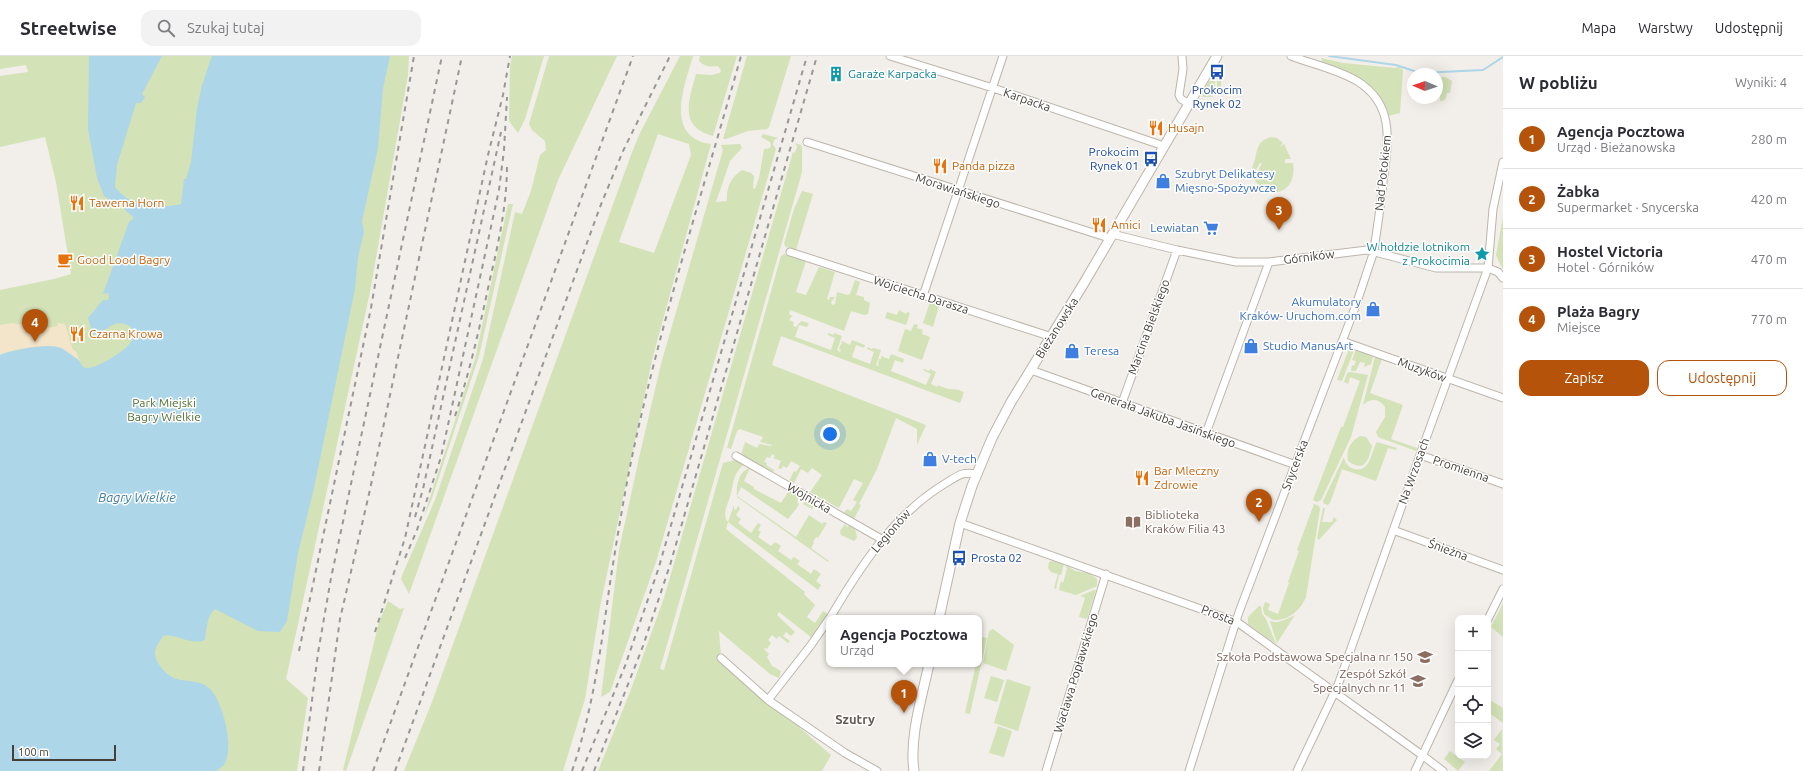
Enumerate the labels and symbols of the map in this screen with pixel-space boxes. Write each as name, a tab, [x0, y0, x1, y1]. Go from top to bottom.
bus stop icon: Prokocim Rynek 02	[1208, 63, 1226, 81]
building icon: Garaże Karpacka	[827, 65, 845, 83]
place label: Garaże Karpacka	[848, 67, 937, 80]
north arrow	[1407, 68, 1443, 104]
place label: Prokocim Rynek 02	[1192, 83, 1242, 110]
street label: Karpacka	[1002, 85, 1052, 114]
restaurant icon: Husajn	[1147, 119, 1165, 137]
place label: Husajn	[1168, 121, 1204, 134]
street label: Nad Potokiem	[1372, 134, 1393, 212]
place label: Prokocim Rynek 01	[1089, 145, 1139, 172]
bus stop icon: Prokocim Rynek 01	[1142, 150, 1160, 168]
restaurant icon: Panda pizza	[931, 157, 949, 175]
place label: Panda pizza	[952, 159, 1015, 172]
place label: Szubryt Delikatesy Mięsno-Spożywcze	[1175, 167, 1276, 194]
street label: Morawiańskiego	[914, 171, 1002, 210]
shop icon: Szubryt Delikatesy Mięsno-Spożywcze	[1154, 172, 1172, 190]
restaurant icon: Tawerna Horn	[68, 194, 86, 212]
place label: Tawerna Horn	[89, 196, 164, 209]
pin: 3	[1266, 197, 1292, 230]
restaurant icon: Amici	[1090, 216, 1108, 234]
place label: Amici	[1111, 218, 1141, 231]
supermarket icon: Lewiatan	[1202, 219, 1220, 237]
place label: Lewiatan	[1150, 221, 1199, 234]
place label: W hołdzie lotnikom z Prokocimia	[1366, 240, 1470, 267]
place icon: W hołdzie lotnikom z Prokocimia	[1473, 245, 1491, 263]
street label: Górników	[1283, 247, 1336, 266]
cafe icon: Good Lood Bagry	[56, 251, 74, 269]
place label: Good Lood Bagry	[77, 253, 170, 266]
street label: Wojciecha Darasza	[872, 273, 970, 316]
street label: Marcina Bielskiego	[1125, 277, 1172, 376]
street label: Bieżanowska	[1033, 295, 1080, 361]
place label: Akumulatory Kraków- Uruchom.com	[1239, 295, 1361, 322]
shop icon: Akumulatory Kraków- Uruchom.com	[1364, 300, 1382, 318]
pin: 4	[22, 309, 48, 342]
restaurant icon: Czarna Krowa	[68, 325, 86, 343]
place label: Czarna Krowa	[89, 327, 163, 340]
shop icon: Studio ManusArt	[1242, 337, 1260, 355]
place label: Studio ManusArt	[1263, 339, 1353, 352]
shop icon: Teresa	[1063, 342, 1081, 360]
place label: Teresa	[1084, 344, 1119, 357]
street label: Muzyków	[1396, 355, 1449, 385]
street label: Generała Jakuba Jasińskiego	[1089, 385, 1238, 450]
park label: Park Miejski Bagry Wielkie	[127, 396, 201, 423]
your location	[820, 424, 840, 444]
street label: Na Wrzosach	[1396, 436, 1431, 506]
street label: Snycerska	[1279, 438, 1310, 492]
shop icon: V-tech	[921, 450, 939, 468]
place label: V-tech	[942, 452, 977, 465]
street label: Promienna	[1431, 453, 1491, 484]
place label: Bar Mleczny Zdrowie	[1154, 464, 1219, 491]
restaurant icon: Bar Mleczny Zdrowie	[1133, 469, 1151, 487]
street label: Wojnicka	[785, 480, 833, 515]
pin: 2	[1246, 489, 1272, 522]
water label: Bagry Wielkie	[98, 490, 176, 504]
street label: Legionów	[868, 506, 913, 555]
place label: Biblioteka Kraków Filia 43	[1145, 508, 1226, 535]
library icon: Biblioteka Kraków Filia 43	[1124, 513, 1142, 531]
street label: Śnieżna	[1427, 536, 1470, 563]
bus stop icon: Prosta 02	[950, 549, 968, 567]
place label: Prosta 02	[971, 551, 1022, 564]
street label: Prosta	[1200, 602, 1237, 627]
street label: Wacława Popławskiego	[1051, 611, 1100, 734]
school or university icon: Szkoła Podstawowa Specjalna nr 150	[1416, 648, 1434, 666]
place label: Szkoła Podstawowa Specjalna nr 150	[1217, 650, 1413, 663]
place label: Zespół Szkół Specjalnych nr 11	[1313, 667, 1407, 694]
school or university icon: Zespół Szkół Specjalnych nr 11	[1409, 672, 1427, 690]
pin: 1	[891, 680, 917, 713]
district label: Szutry	[835, 712, 875, 726]
scale bar	[12, 743, 116, 762]

